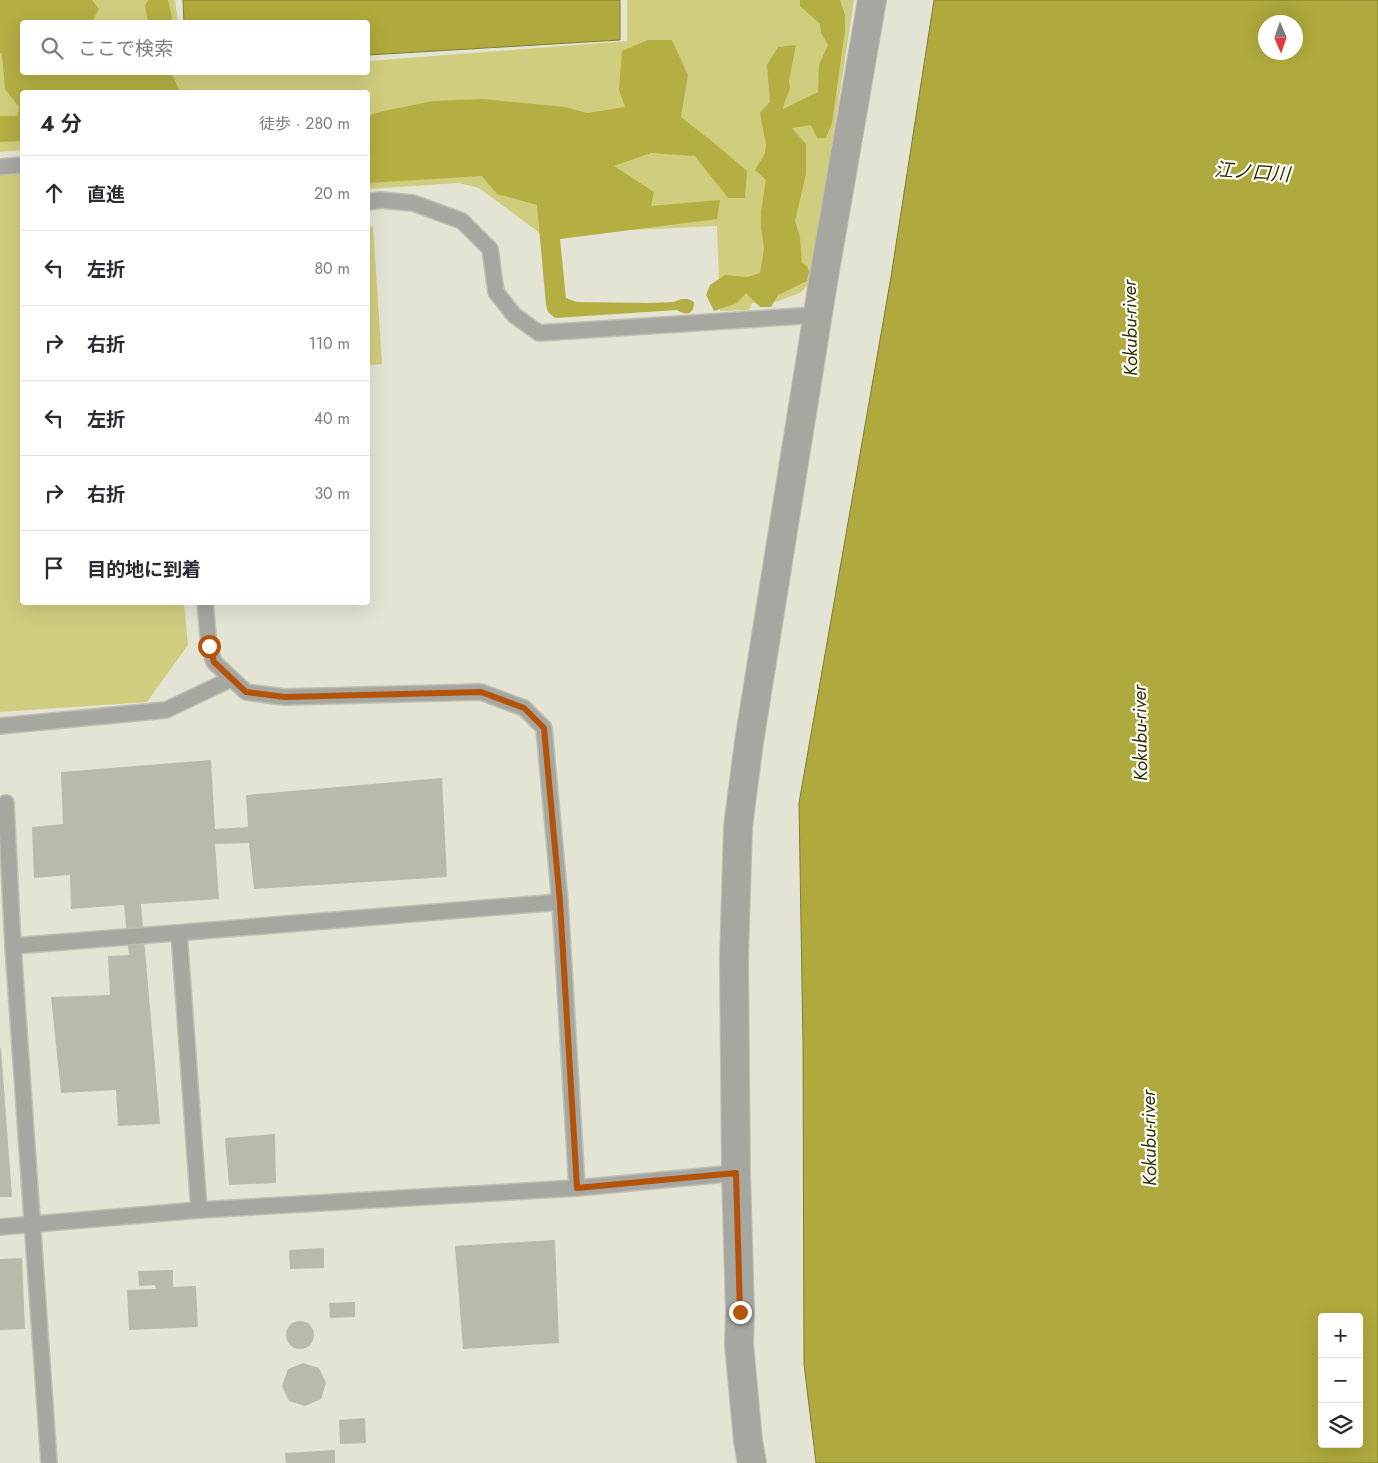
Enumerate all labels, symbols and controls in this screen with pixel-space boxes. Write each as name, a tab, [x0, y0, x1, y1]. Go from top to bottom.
north arrow	[1258, 15, 1303, 60]
search box	[20, 20, 370, 75]
icon: search	[38, 34, 66, 62]
text: ここで検索	[78, 35, 173, 62]
text: 4 分	[40, 109, 82, 139]
text: 徒歩 · 280 m	[259, 112, 350, 135]
water label: 江ノ口川	[1213, 156, 1293, 188]
icon: ahead	[40, 179, 68, 207]
text: 直進	[87, 181, 125, 208]
text: 20 m	[314, 182, 350, 205]
icon: left	[40, 254, 68, 282]
text: 左折	[87, 256, 125, 283]
text: 80 m	[314, 257, 350, 280]
water label: Kokubu-river	[1116, 278, 1144, 376]
icon: right	[40, 329, 68, 357]
text: 右折	[87, 331, 125, 358]
text: 110 m	[309, 332, 350, 355]
icon: left	[40, 404, 68, 432]
text: 左折	[87, 406, 125, 433]
text: 40 m	[314, 407, 350, 430]
icon: right	[40, 479, 68, 507]
text: 右折	[87, 481, 125, 508]
text: 30 m	[314, 482, 350, 505]
icon: arrive	[40, 554, 68, 582]
text: 目的地に到着	[87, 556, 201, 583]
route start	[198, 635, 221, 658]
water label: Kokubu-river	[1126, 683, 1154, 781]
water label: Kokubu-river	[1135, 1088, 1163, 1186]
route end	[729, 1301, 752, 1324]
map controls	[1318, 1313, 1363, 1448]
button: +	[1318, 1313, 1363, 1358]
button: −	[1318, 1358, 1363, 1403]
button: layers	[1318, 1403, 1363, 1448]

